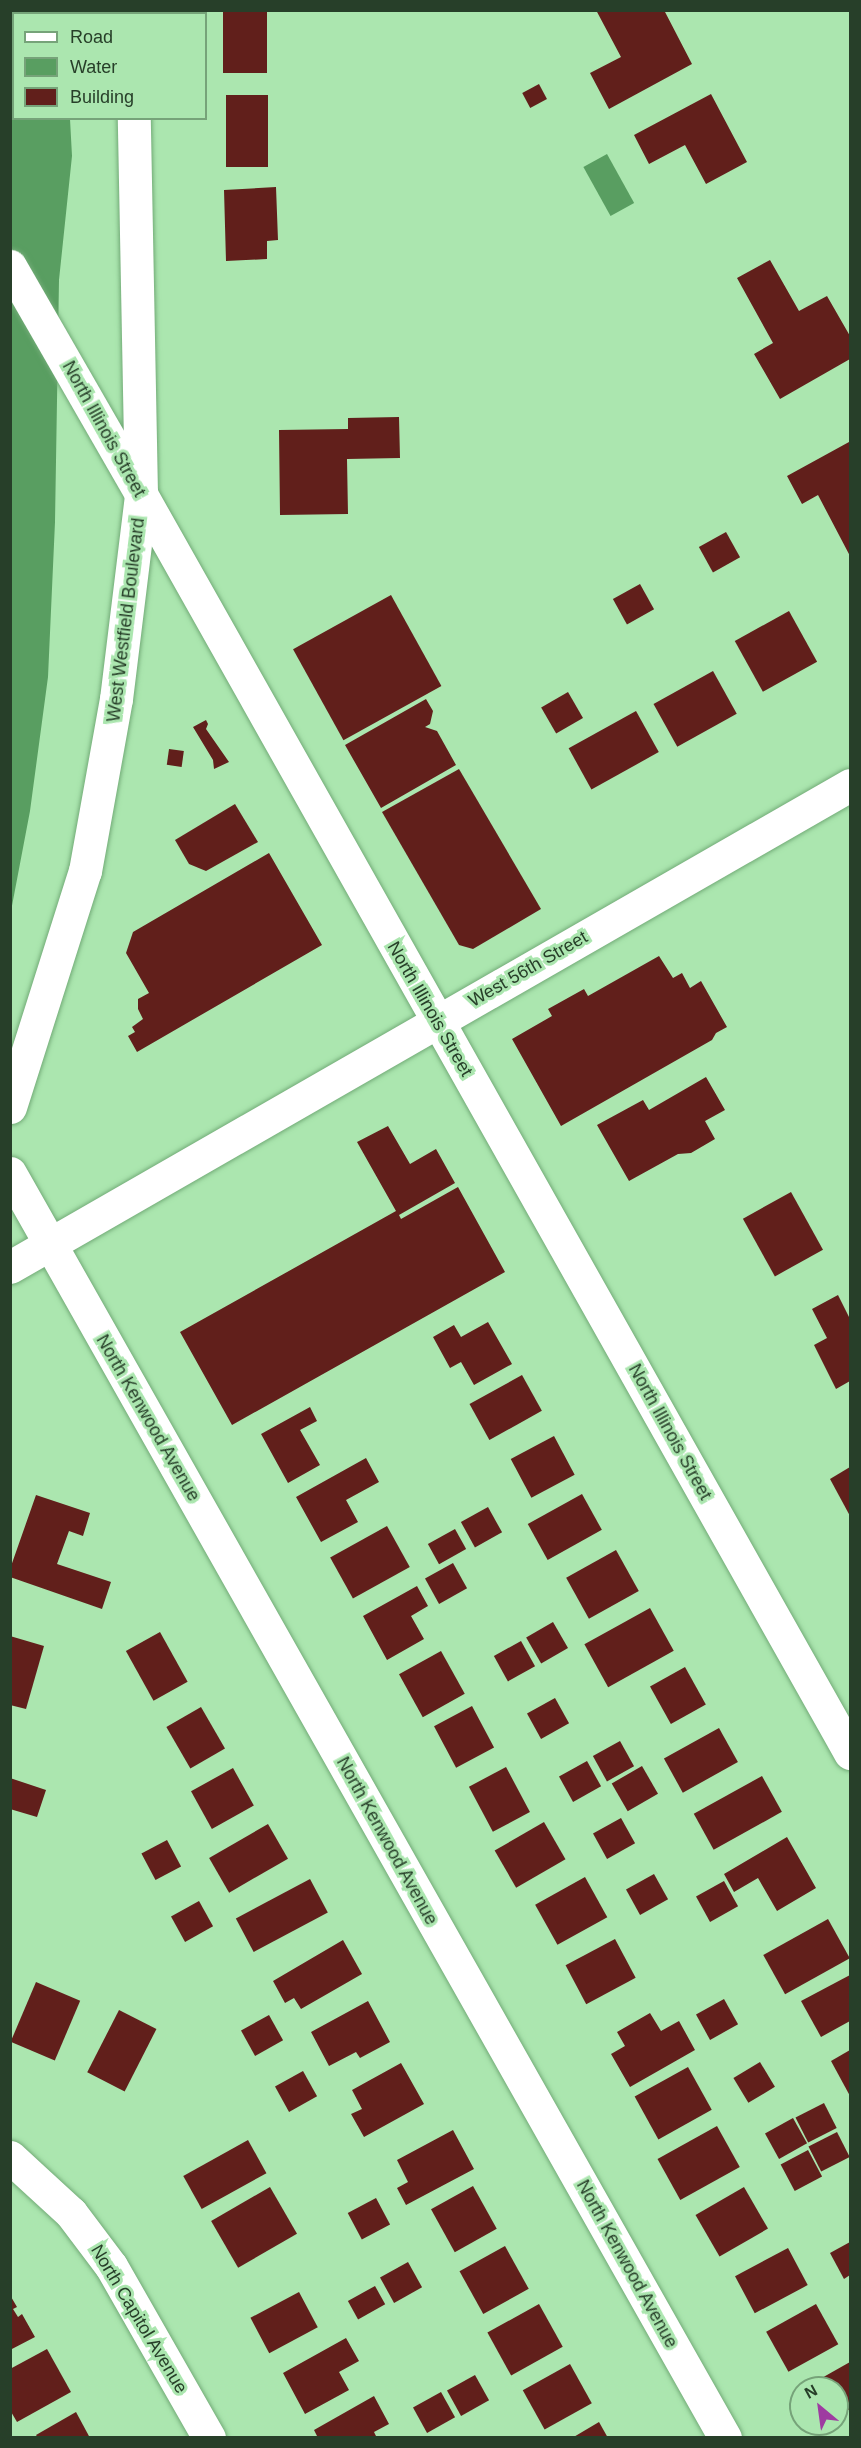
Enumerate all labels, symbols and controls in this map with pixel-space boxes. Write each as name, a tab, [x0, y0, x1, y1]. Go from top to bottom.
legend	[12, 12, 207, 120]
text: Road	[70, 27, 113, 47]
text: Water	[70, 57, 117, 77]
text: Building	[70, 87, 134, 107]
street label: North Illinois Street	[58, 357, 150, 501]
street label: West Westfield Boulevard	[103, 517, 149, 723]
street label: West 56th Street	[465, 926, 591, 1012]
street label: North Illinois Street	[383, 938, 477, 1080]
street label: North Kenwood Avenue	[91, 1330, 205, 1506]
street label: North Illinois Street	[624, 1360, 716, 1504]
street label: North Kenwood Avenue	[332, 1753, 442, 1929]
street label: North Kenwood Avenue	[572, 2176, 682, 2352]
street label: North Capitol Avenue	[86, 2240, 192, 2398]
north arrow	[789, 2376, 849, 2436]
text: N	[802, 2381, 820, 2402]

